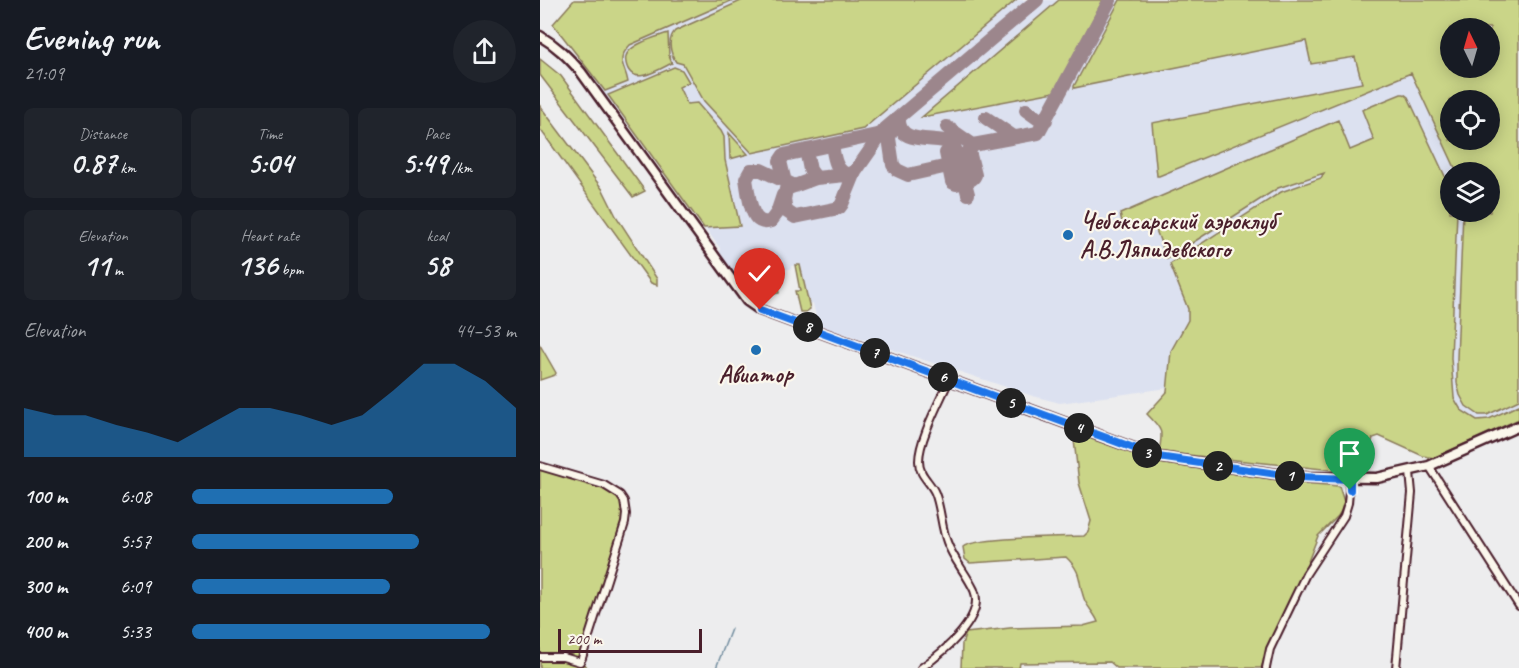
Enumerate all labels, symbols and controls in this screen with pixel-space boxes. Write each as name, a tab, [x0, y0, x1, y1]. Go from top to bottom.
text: Evening run	[24, 17, 159, 59]
north arrow	[1440, 18, 1500, 78]
map controls	[1440, 18, 1500, 222]
button: share	[453, 20, 516, 83]
text: 21:09	[24, 61, 64, 86]
button: locate	[1440, 90, 1500, 150]
text: Distance	[79, 124, 127, 144]
text: Time	[258, 124, 282, 144]
text: Pace	[425, 124, 449, 144]
text: 0.87	[70, 144, 116, 182]
text: 5:04	[247, 144, 293, 182]
text: 5:49	[402, 144, 447, 182]
text: km	[116, 158, 136, 178]
text: /km	[447, 158, 472, 178]
button: layers	[1440, 162, 1500, 222]
place label: Чебоксарский аэроклуб А.В.Ляпидевского	[1080, 206, 1283, 264]
text: Elevation	[78, 226, 128, 246]
text: Heart rate	[241, 226, 299, 246]
text: kcal	[426, 226, 448, 246]
marker: Чебоксарский аэроклуб А.В.Ляпидевского	[1061, 228, 1075, 242]
text: 11	[83, 246, 110, 284]
text: 136	[237, 246, 278, 284]
text: 58	[424, 246, 450, 284]
pin	[734, 248, 785, 310]
icon: check	[743, 257, 776, 290]
text: m	[110, 260, 123, 280]
text: bpm	[278, 260, 303, 280]
pin: 8	[793, 312, 823, 342]
text: 8	[804, 317, 812, 337]
text: Elevation	[24, 318, 86, 343]
text: 44–53 m	[455, 318, 516, 343]
pin: 7	[860, 338, 890, 368]
marker: Авиатор	[749, 343, 763, 357]
text: 7	[871, 343, 879, 363]
place label: Авиатор	[719, 359, 795, 389]
pin: 6	[928, 362, 958, 392]
text: 6	[939, 367, 947, 387]
pin: 5	[996, 388, 1026, 418]
text: 5	[1008, 393, 1014, 413]
pin: 4	[1064, 413, 1094, 443]
text: 4	[1075, 418, 1083, 438]
pin	[1324, 428, 1375, 490]
icon: arrive	[1333, 437, 1366, 470]
pin: 3	[1132, 438, 1162, 468]
text: 3	[1143, 443, 1151, 463]
pin: 2	[1203, 451, 1233, 481]
text: 2	[1214, 456, 1222, 476]
pin: 1	[1275, 461, 1305, 491]
text: 1	[1286, 466, 1294, 486]
text: 100 m	[24, 484, 67, 509]
text: 6:08	[120, 484, 151, 509]
text: 200 m	[24, 529, 67, 554]
text: 5:57	[120, 529, 151, 554]
text: 300 m	[24, 574, 67, 599]
text: 6:09	[120, 574, 151, 599]
text: 400 m	[24, 619, 67, 644]
text: 5:33	[120, 619, 151, 644]
scale bar	[558, 626, 702, 654]
text: 200 m	[567, 629, 601, 649]

